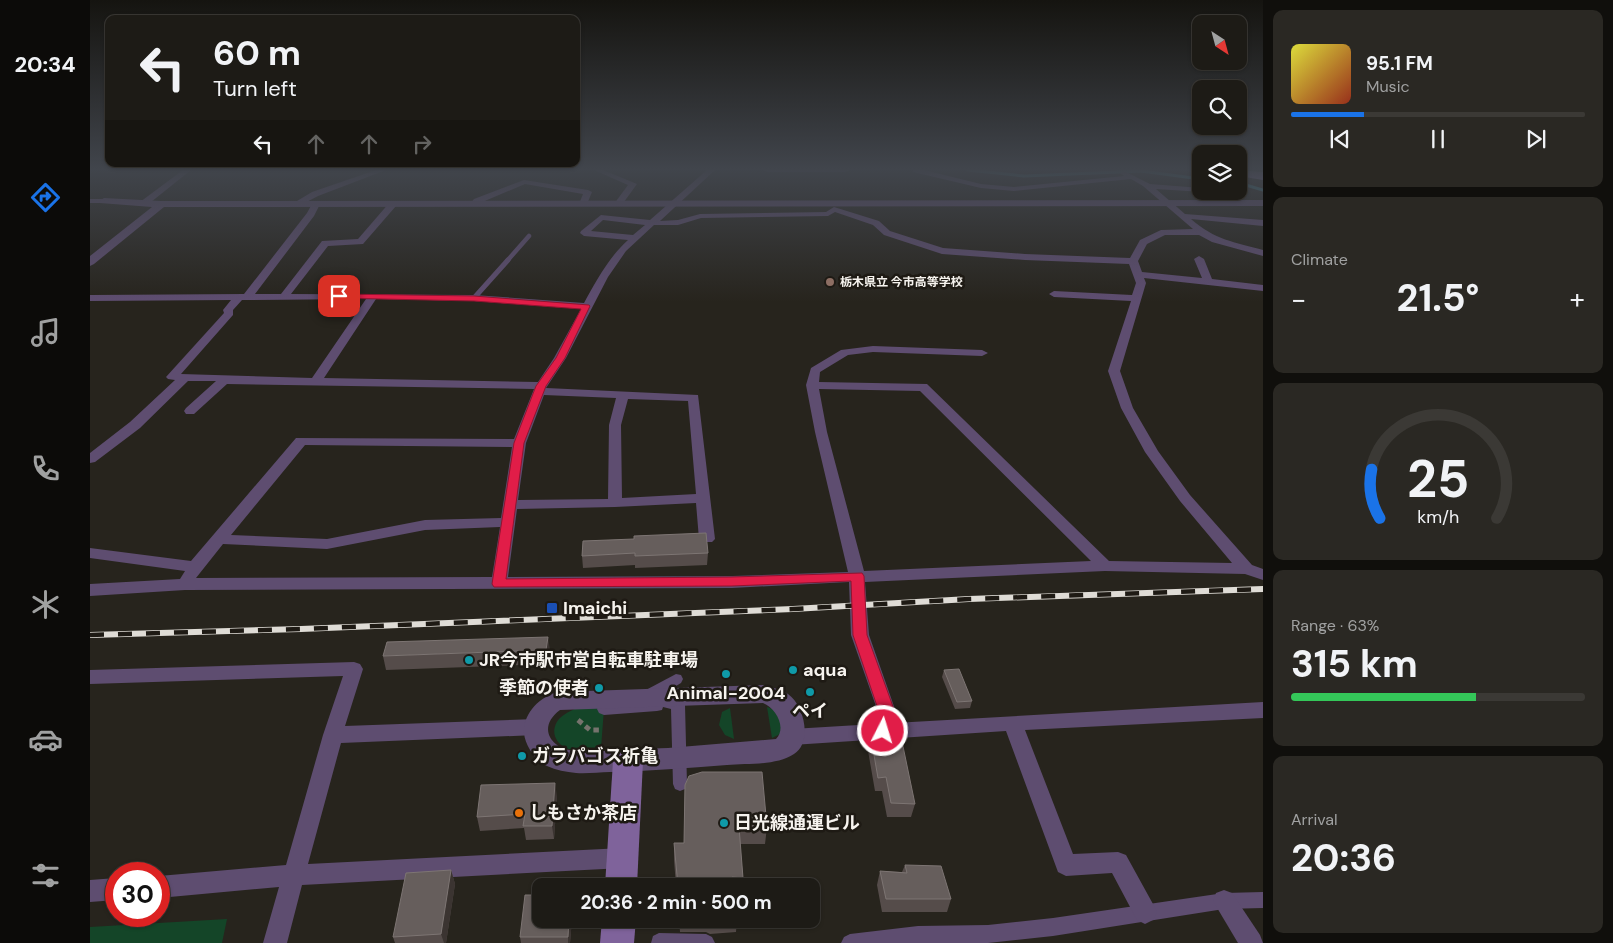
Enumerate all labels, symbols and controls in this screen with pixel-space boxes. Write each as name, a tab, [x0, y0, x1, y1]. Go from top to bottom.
north arrow	[1192, 15, 1248, 70]
map controls	[1192, 15, 1247, 200]
text: 60 m	[213, 30, 301, 76]
icon: left	[130, 35, 195, 100]
text: 20:34	[14, 50, 76, 79]
text: 95.1 FM	[1366, 51, 1433, 76]
text: Turn left	[213, 74, 297, 103]
text: Music	[1366, 76, 1410, 97]
button: search	[1192, 80, 1247, 135]
icon: previous	[1326, 125, 1354, 153]
icon: pause	[1424, 125, 1452, 153]
icon: next	[1522, 125, 1550, 153]
icon: left	[249, 130, 277, 158]
icon: ahead	[302, 130, 330, 158]
icon: ahead	[355, 130, 383, 158]
icon: right	[408, 130, 436, 158]
button: layers	[1192, 145, 1247, 200]
icon: directions	[28, 180, 63, 215]
text: Climate	[1291, 249, 1348, 270]
text: 21.5°	[1397, 273, 1479, 323]
place label: 栃木県立 今市高等学校	[840, 274, 963, 290]
pin	[318, 275, 360, 317]
marker: 栃木県立 今市高等学校	[824, 276, 836, 288]
text: −	[1291, 281, 1306, 318]
text: +	[1570, 281, 1585, 318]
icon: arrive	[325, 282, 353, 310]
icon: music	[28, 315, 63, 350]
text: 25	[1407, 445, 1469, 513]
icon: phone	[28, 451, 63, 486]
text: km/h	[1417, 505, 1459, 529]
icon: climate	[28, 587, 63, 622]
place label: Imaichi	[563, 596, 627, 620]
marker: Imaichi	[545, 601, 559, 615]
text: Range · 63%	[1291, 615, 1379, 636]
text: 315 km	[1291, 639, 1418, 689]
place label: JR今市駅市営自転車駐車場	[479, 648, 698, 672]
marker: JR今市駅市営自転車駐車場	[463, 654, 475, 666]
place label: aqua	[803, 658, 847, 682]
marker: aqua	[787, 664, 799, 676]
marker: Animal-2004	[720, 668, 732, 680]
place label: 季節の使者	[499, 676, 589, 700]
place label: Animal-2004	[667, 681, 786, 705]
marker: 季節の使者	[593, 682, 605, 694]
marker: ペイ	[804, 686, 816, 698]
place label: ペイ	[792, 699, 828, 723]
position arrow	[856, 704, 908, 756]
icon: car	[28, 722, 63, 757]
place label: ガラパゴス祈亀	[532, 744, 658, 768]
marker: ガラパゴス祈亀	[516, 750, 528, 762]
place label: しもさか茶店	[529, 801, 637, 825]
marker: しもさか茶店	[513, 807, 525, 819]
text: Arrival	[1291, 809, 1338, 830]
place label: 日光線通運ビル	[734, 811, 860, 835]
marker: 日光線通運ビル	[718, 817, 730, 829]
text: 20:36	[1291, 833, 1396, 883]
icon: filters	[28, 858, 63, 893]
speed limit sign: 30	[105, 862, 170, 927]
text: 20:36 · 2 min · 500 m	[580, 890, 772, 915]

